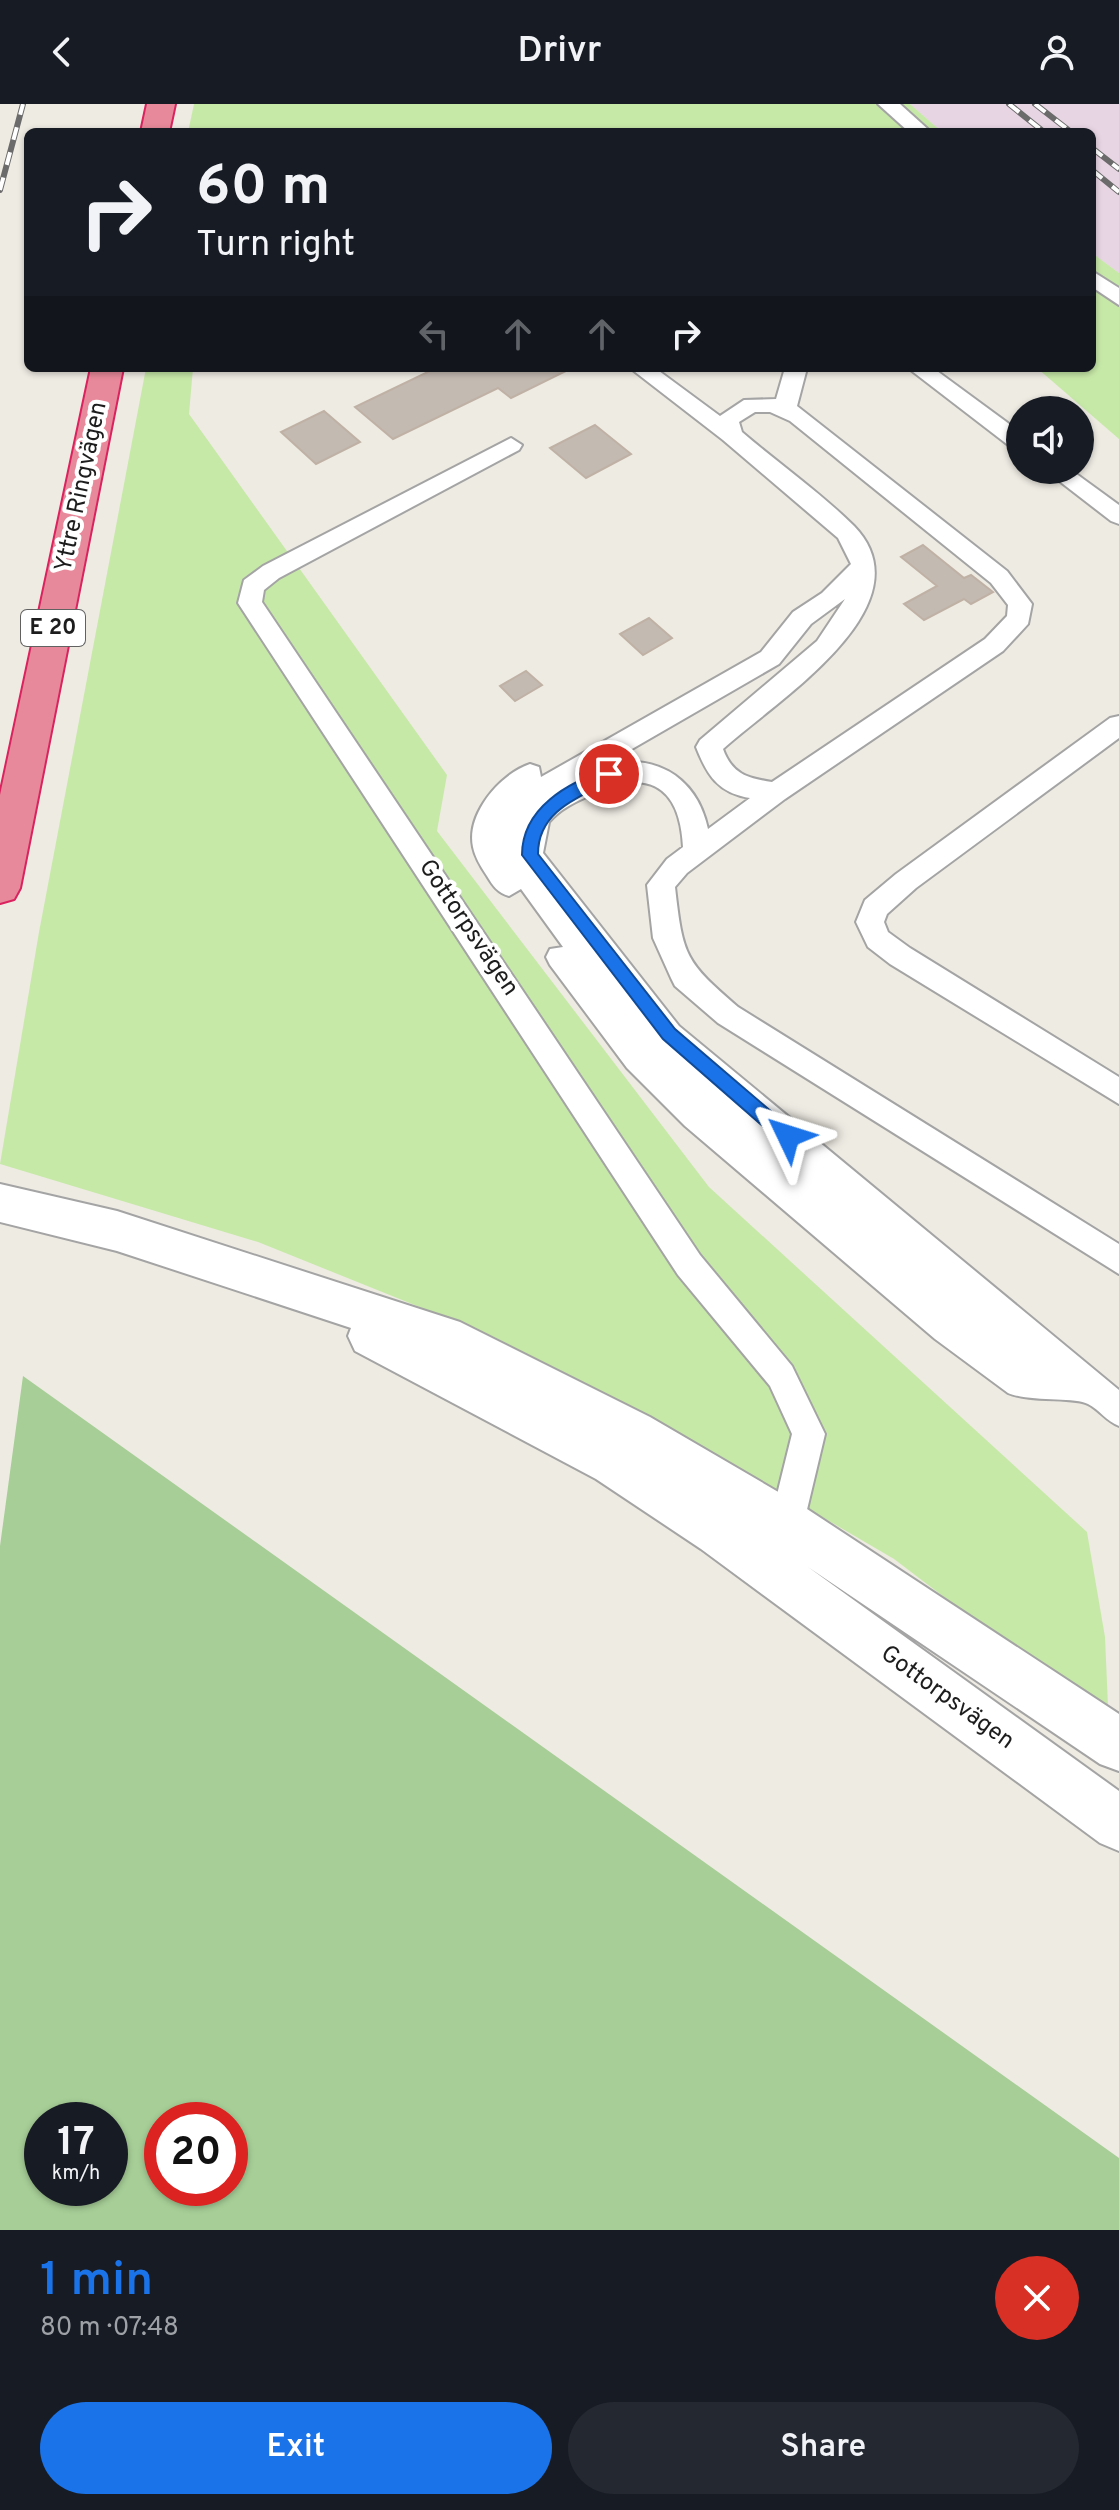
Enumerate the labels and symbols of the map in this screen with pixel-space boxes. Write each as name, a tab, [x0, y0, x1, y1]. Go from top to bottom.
street label: Yttre Ringvägen	[49, 399, 115, 575]
road number: E 20	[21, 610, 85, 646]
pin	[575, 740, 643, 808]
street label: Gottorpsvägen	[411, 854, 525, 1002]
position arrow	[746, 1094, 830, 1178]
street label: Gottorpsvägen	[874, 1639, 1020, 1757]
speed limit sign: 20	[144, 2102, 248, 2206]

